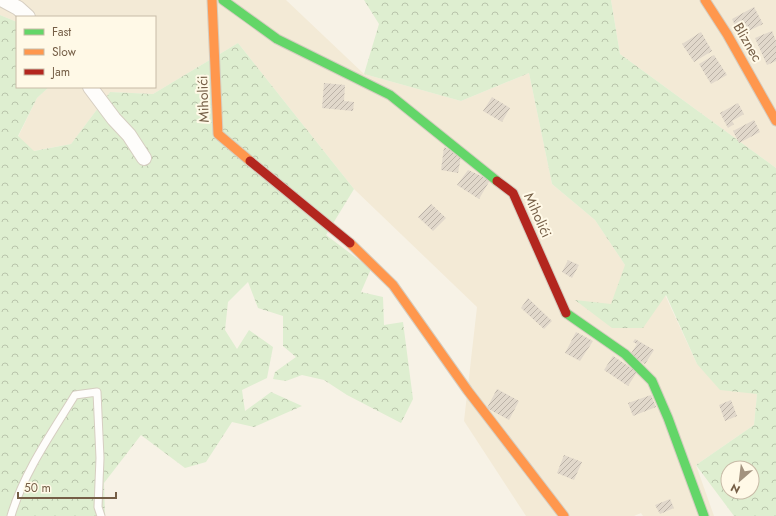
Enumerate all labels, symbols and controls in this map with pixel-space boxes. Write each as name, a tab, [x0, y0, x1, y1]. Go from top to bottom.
legend	[16, 16, 156, 88]
street label: Bliznec	[729, 19, 767, 65]
text: Fast	[52, 23, 71, 41]
text: Slow	[52, 43, 77, 61]
text: Jam	[50, 63, 70, 81]
street label: Miholići	[192, 75, 214, 123]
street label: Miholići	[519, 189, 557, 241]
north arrow	[720, 460, 760, 500]
scale bar	[18, 474, 116, 500]
text: 50 m	[24, 479, 51, 497]
text: N	[728, 480, 743, 498]

